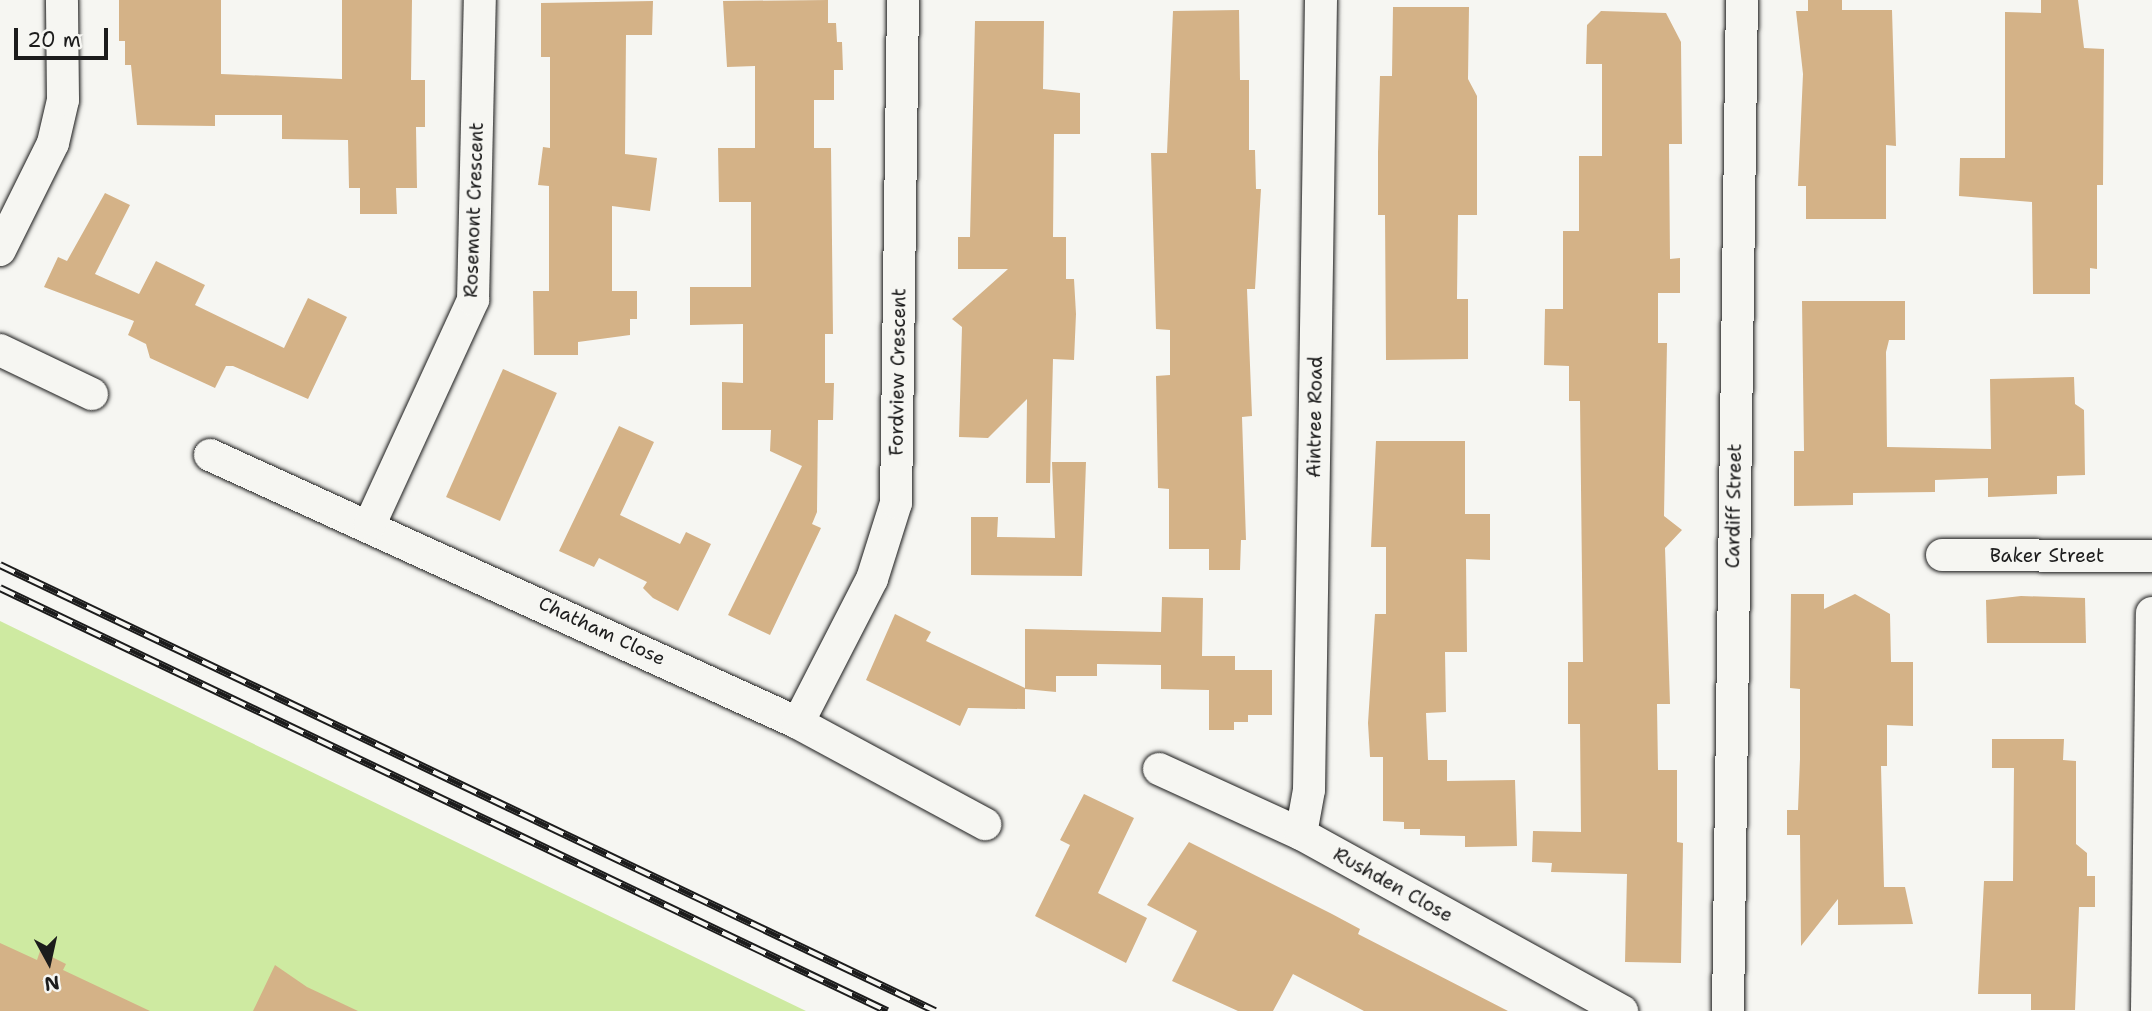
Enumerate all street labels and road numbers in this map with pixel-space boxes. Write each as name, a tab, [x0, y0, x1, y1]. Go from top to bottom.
street label: Rosemont Crescent	[460, 122, 488, 298]
street label: Fordview Crescent	[885, 288, 911, 456]
street label: Aintree Road	[1303, 356, 1327, 478]
street label: Cardiff Street	[1722, 443, 1746, 569]
street label: Baker Street	[1990, 545, 2104, 567]
street label: Chatham Close	[535, 592, 669, 670]
street label: Rushden Close	[1329, 843, 1457, 927]

